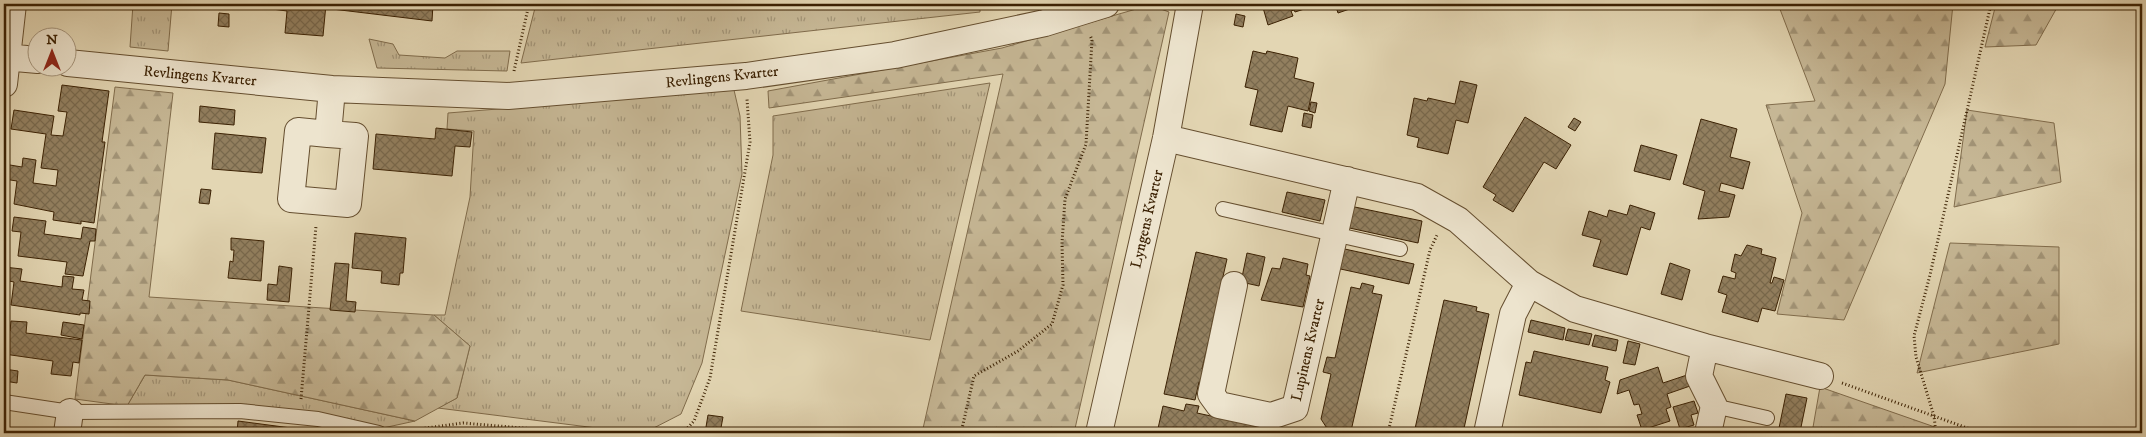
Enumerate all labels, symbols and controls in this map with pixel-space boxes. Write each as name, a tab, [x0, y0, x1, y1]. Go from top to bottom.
north arrow	[28, 28, 78, 78]
text: N	[46, 31, 58, 49]
street label: Revlingens Kvarter	[143, 62, 258, 90]
street label: Revlingens Kvarter	[665, 62, 780, 92]
street label: Lyngens Kvarter	[1126, 168, 1168, 270]
street label: Lupinens Kvarter	[1287, 296, 1329, 403]

